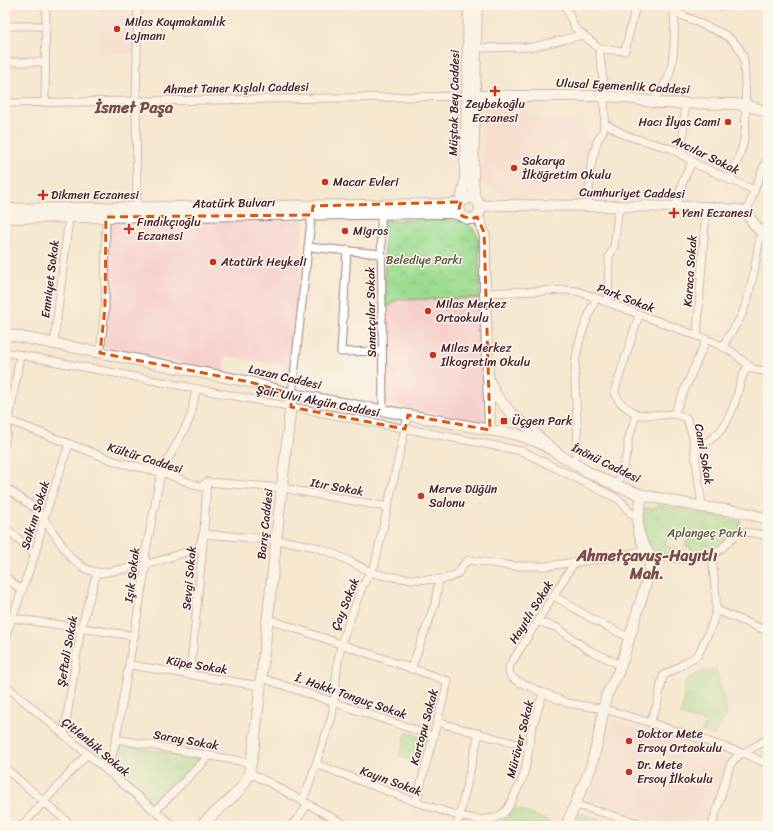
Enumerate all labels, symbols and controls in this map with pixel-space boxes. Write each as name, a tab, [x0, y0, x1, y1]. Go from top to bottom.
place label: Milas Kaymakamlık Lojmanı	[125, 11, 226, 47]
marker: Milas Kaymakamlık Lojmanı	[112, 24, 122, 34]
street label: Müştak Bey Caddesi	[442, 49, 466, 156]
street label: Ulusal Egemenlik Caddesi	[556, 72, 691, 101]
street label: Ahmet Taner Kışlalı Caddesi	[162, 76, 310, 100]
marker: Zeybekoğlu Eczanesi	[490, 86, 500, 96]
district label: İsmet Paşa	[94, 93, 174, 122]
place label: Zeybekoğlu Eczanesi	[465, 93, 525, 129]
place label: Hacı İlyas Cami	[639, 111, 721, 133]
marker: Hacı İlyas Cami	[723, 117, 733, 127]
street label: Avcılar Sokak	[668, 129, 744, 181]
place label: Sakarya İlköğretim Okulu	[521, 150, 612, 186]
marker: Sakarya İlköğretim Okulu	[509, 163, 519, 173]
place label: Macar Evleri	[333, 171, 399, 193]
marker: Macar Evleri	[320, 177, 330, 187]
street label: Cumhuriyet Caddesi	[579, 181, 686, 205]
place label: Dikmen Eczanesi	[51, 184, 139, 206]
marker: Dikmen Eczanesi	[38, 190, 48, 200]
street label: Atatürk Bulvarı	[192, 191, 275, 215]
place label: Yeni Eczanesi	[682, 202, 753, 224]
marker: Yeni Eczanesi	[669, 208, 679, 218]
place label: Fındıkçıoğlu Eczanesi	[137, 211, 201, 247]
place label: Migros	[353, 220, 388, 242]
marker: Fındıkçıoğlu Eczanesi	[124, 224, 134, 234]
marker: Migros	[340, 226, 350, 236]
street label: Karaca Sokak	[677, 234, 704, 308]
street label: Emniyet Sokak	[34, 239, 66, 319]
park label: Belediye Parkı	[386, 249, 462, 271]
place label: Atatürk Heykeli	[220, 251, 307, 273]
marker: Atatürk Heykeli	[208, 257, 218, 267]
street label: Sanatçılar Sokak	[359, 266, 383, 357]
street label: Park Sokak	[594, 277, 659, 319]
place label: Milas Merkez Ortaokulu	[436, 293, 507, 329]
marker: Milas Merkez Ortaokulu	[423, 306, 433, 316]
place label: Milas Merkez Ilkogretim Okulu	[440, 337, 531, 373]
marker: Milas Merkez Ilkogretim Okulu	[428, 350, 438, 360]
street label: Lozan Caddesi	[246, 358, 324, 396]
street label: Şair Ulvi Akgün Caddesi	[254, 378, 382, 424]
place label: Üçgen Park	[512, 410, 573, 432]
marker: Üçgen Park	[499, 416, 509, 426]
street label: Cami Sokak	[688, 422, 720, 486]
street label: Kültür Caddesi	[105, 436, 186, 480]
street label: İnönü Caddesi	[567, 436, 645, 490]
street label: Itır Sokak	[308, 471, 365, 502]
street label: Salkım Sokak	[14, 478, 56, 552]
place label: Merve Düğün Salonu	[429, 478, 498, 514]
street label: Barış Caddesi	[250, 487, 280, 560]
marker: Merve Düğün Salonu	[416, 491, 426, 501]
park label: Aplangeç Parkı	[666, 522, 747, 544]
district label: Ahmetçavuş-Hayıtlı Mah.	[576, 541, 718, 588]
street label: Sevgi Sokak	[175, 545, 203, 611]
street label: Işık Sokak	[118, 546, 146, 605]
street label: Çay Sokak	[324, 574, 366, 634]
street label: Hayıtlı Sokak	[503, 575, 560, 648]
street label: Şeftali Sokak	[50, 614, 84, 688]
street label: Küpe Sokak	[165, 649, 229, 681]
street label: İ. Hakkı Tonguç Sokak	[291, 666, 411, 726]
street label: Kartopu Sokak	[403, 686, 445, 767]
street label: Mürüver Sokak	[500, 697, 540, 780]
street label: Çitlenbik Sokak	[57, 712, 136, 783]
street label: Saray Sokak	[152, 723, 221, 757]
place label: Doktor Mete Ersoy Ortaokulu	[637, 723, 723, 759]
marker: Doktor Mete Ersoy Ortaokulu	[624, 736, 634, 746]
place label: Dr. Mete Ersoy İlkokulu	[637, 754, 713, 790]
street label: Kayın Sokak	[357, 760, 425, 802]
marker: Dr. Mete Ersoy İlkokulu	[624, 767, 634, 777]

